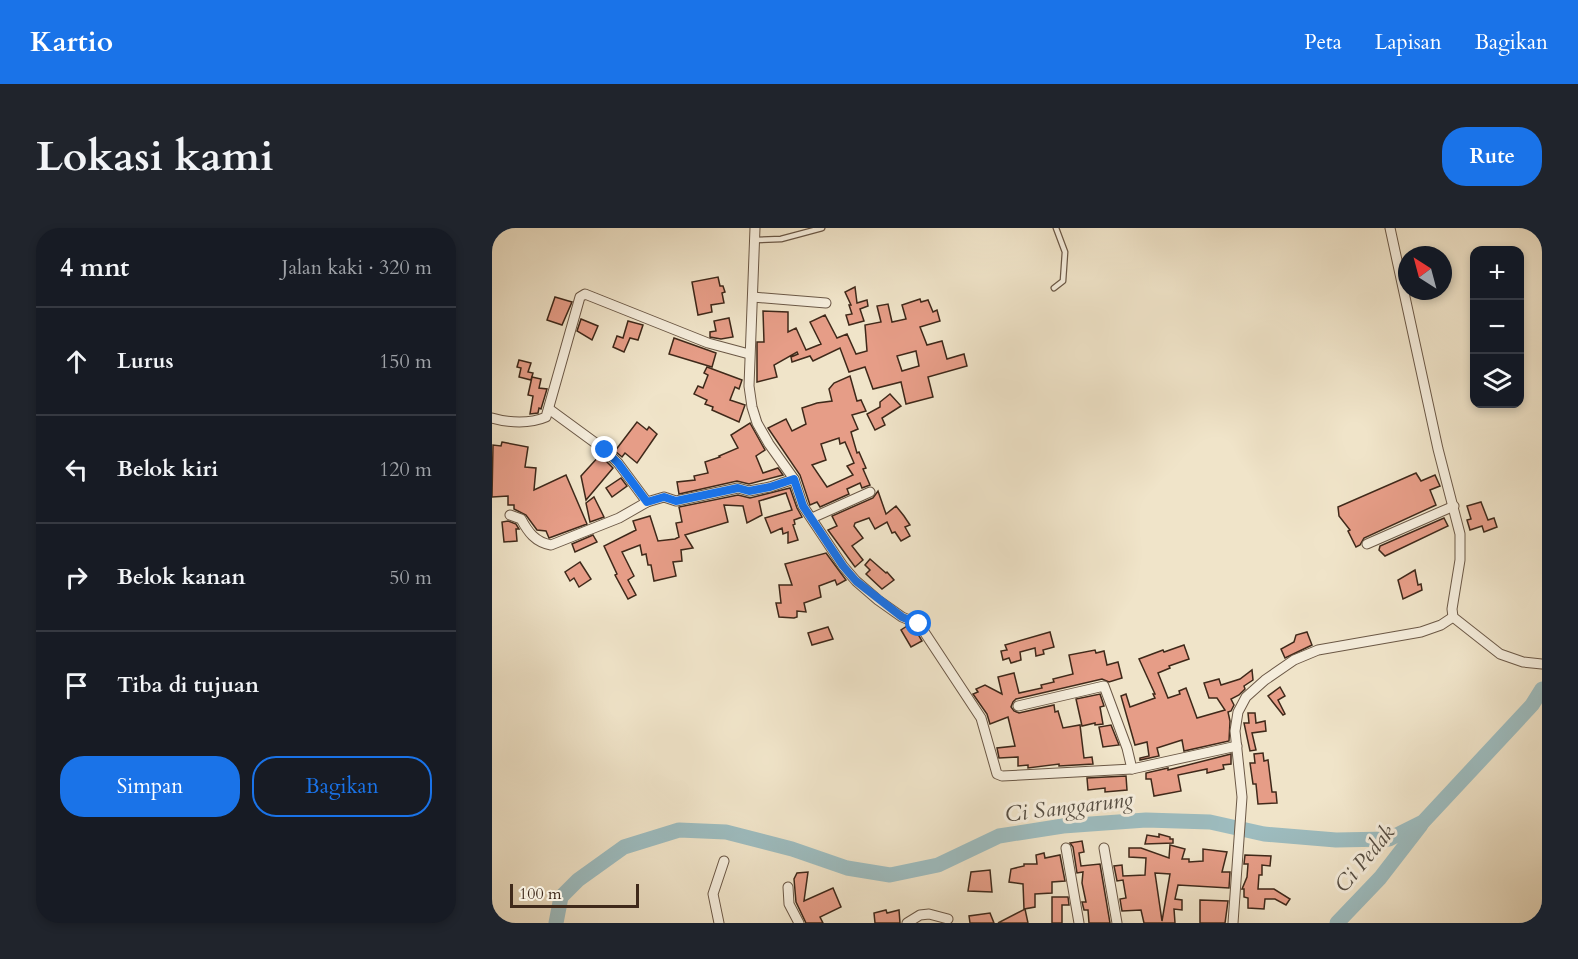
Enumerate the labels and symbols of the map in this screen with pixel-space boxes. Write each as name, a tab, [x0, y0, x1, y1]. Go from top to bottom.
north arrow	[1398, 246, 1452, 300]
route end	[591, 436, 617, 462]
route start	[905, 610, 931, 636]
water label: Ci Sanggarung	[1003, 784, 1135, 830]
water label: Ci Pedak	[1328, 818, 1402, 899]
scale bar	[510, 881, 639, 908]

